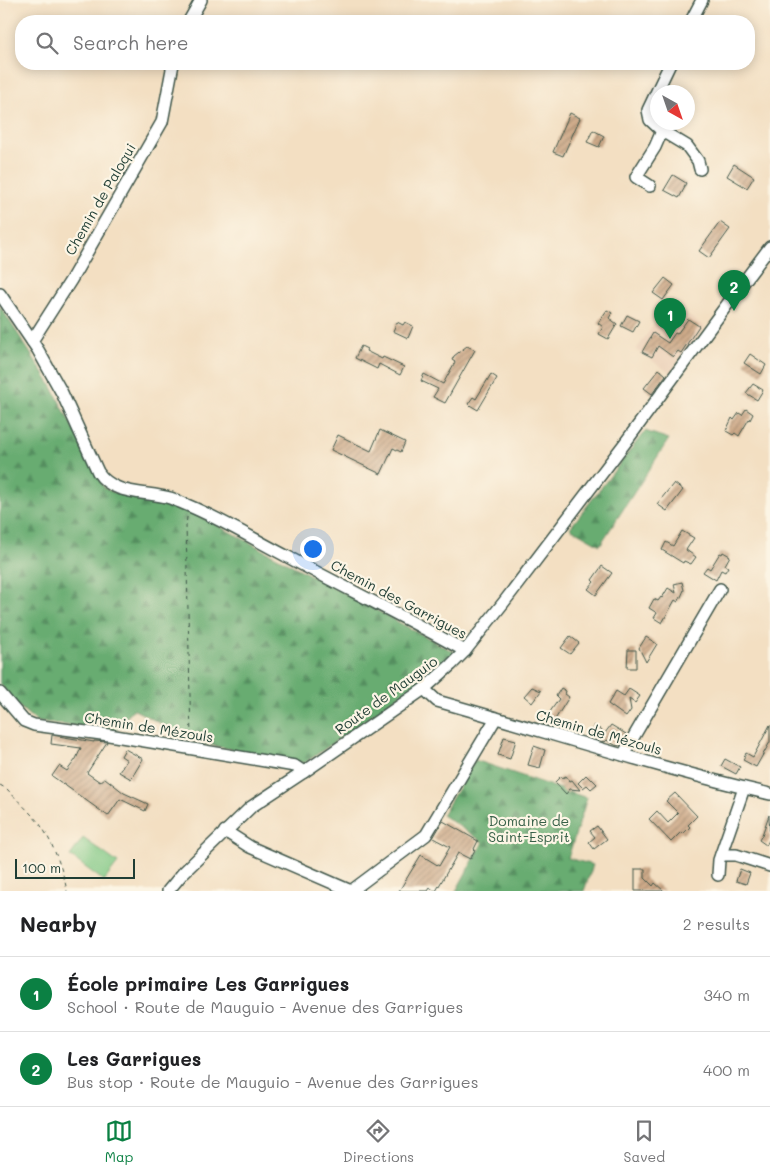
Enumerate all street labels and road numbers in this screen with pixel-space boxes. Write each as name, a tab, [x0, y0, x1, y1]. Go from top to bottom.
street label: Chemin de Paloqui	[60, 140, 140, 258]
street label: Chemin des Garrigues	[328, 555, 470, 643]
street label: Route de Mauguio	[331, 651, 441, 739]
street label: Chemin de Mézouls	[534, 705, 664, 759]
street label: Chemin de Mézouls	[83, 707, 215, 747]

